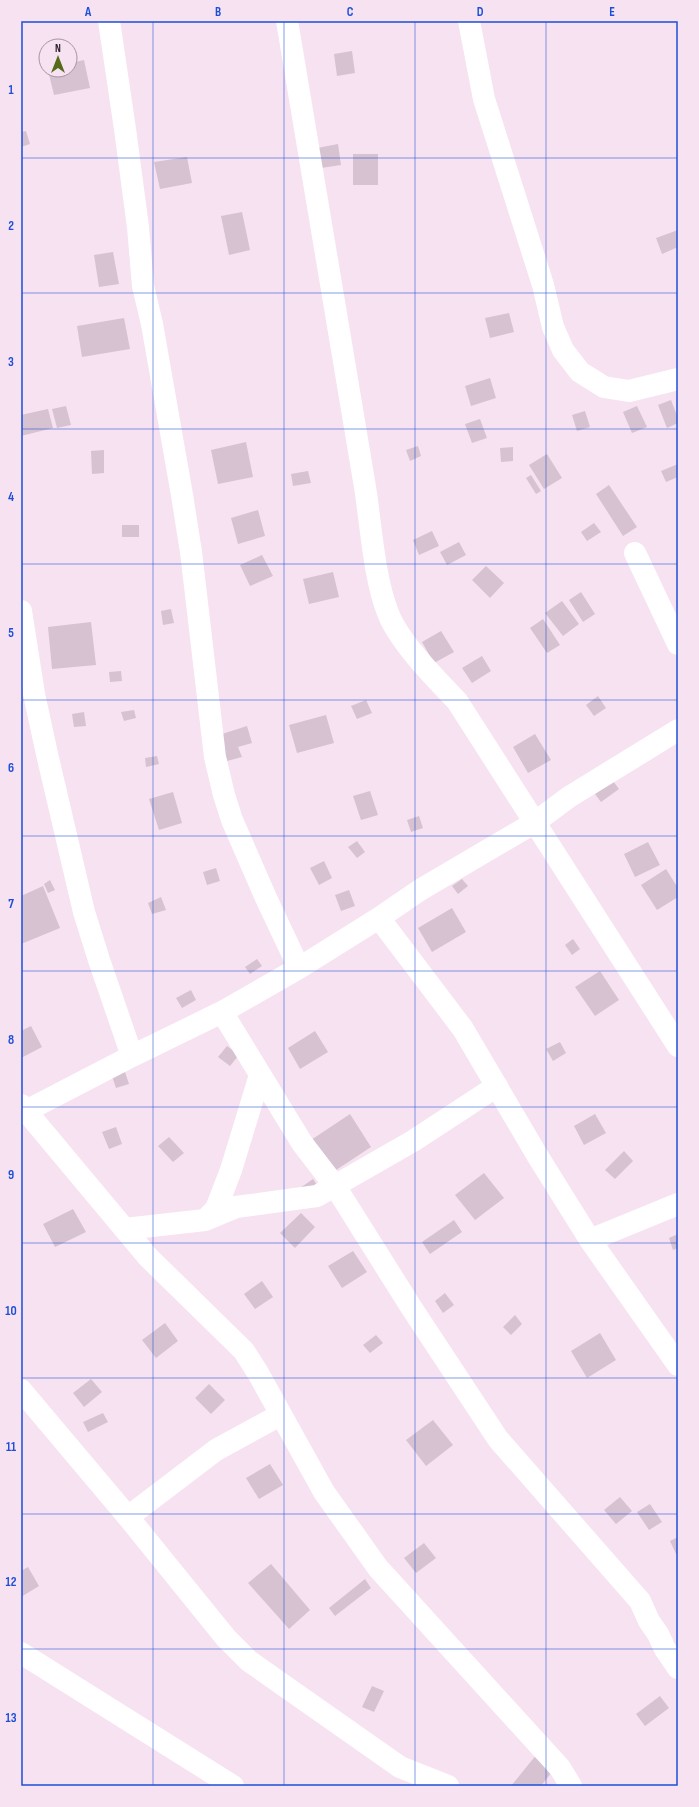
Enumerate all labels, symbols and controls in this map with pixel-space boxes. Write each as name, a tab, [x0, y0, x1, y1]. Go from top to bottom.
text: A	[84, 4, 92, 20]
text: B	[215, 4, 221, 20]
text: C	[347, 4, 354, 20]
text: D	[477, 4, 484, 20]
text: E	[609, 4, 615, 20]
north arrow	[38, 38, 78, 78]
text: N	[55, 42, 61, 55]
text: 1	[8, 82, 14, 98]
text: 2	[8, 218, 14, 234]
text: 3	[8, 354, 14, 370]
text: 4	[8, 489, 14, 505]
text: 5	[8, 625, 14, 641]
text: 6	[8, 760, 14, 776]
text: 7	[8, 896, 14, 912]
text: 8	[8, 1032, 14, 1048]
text: 9	[8, 1167, 14, 1183]
text: 10	[5, 1303, 17, 1319]
text: 11	[6, 1439, 16, 1455]
text: 12	[6, 1574, 17, 1590]
text: 13	[6, 1710, 17, 1726]

